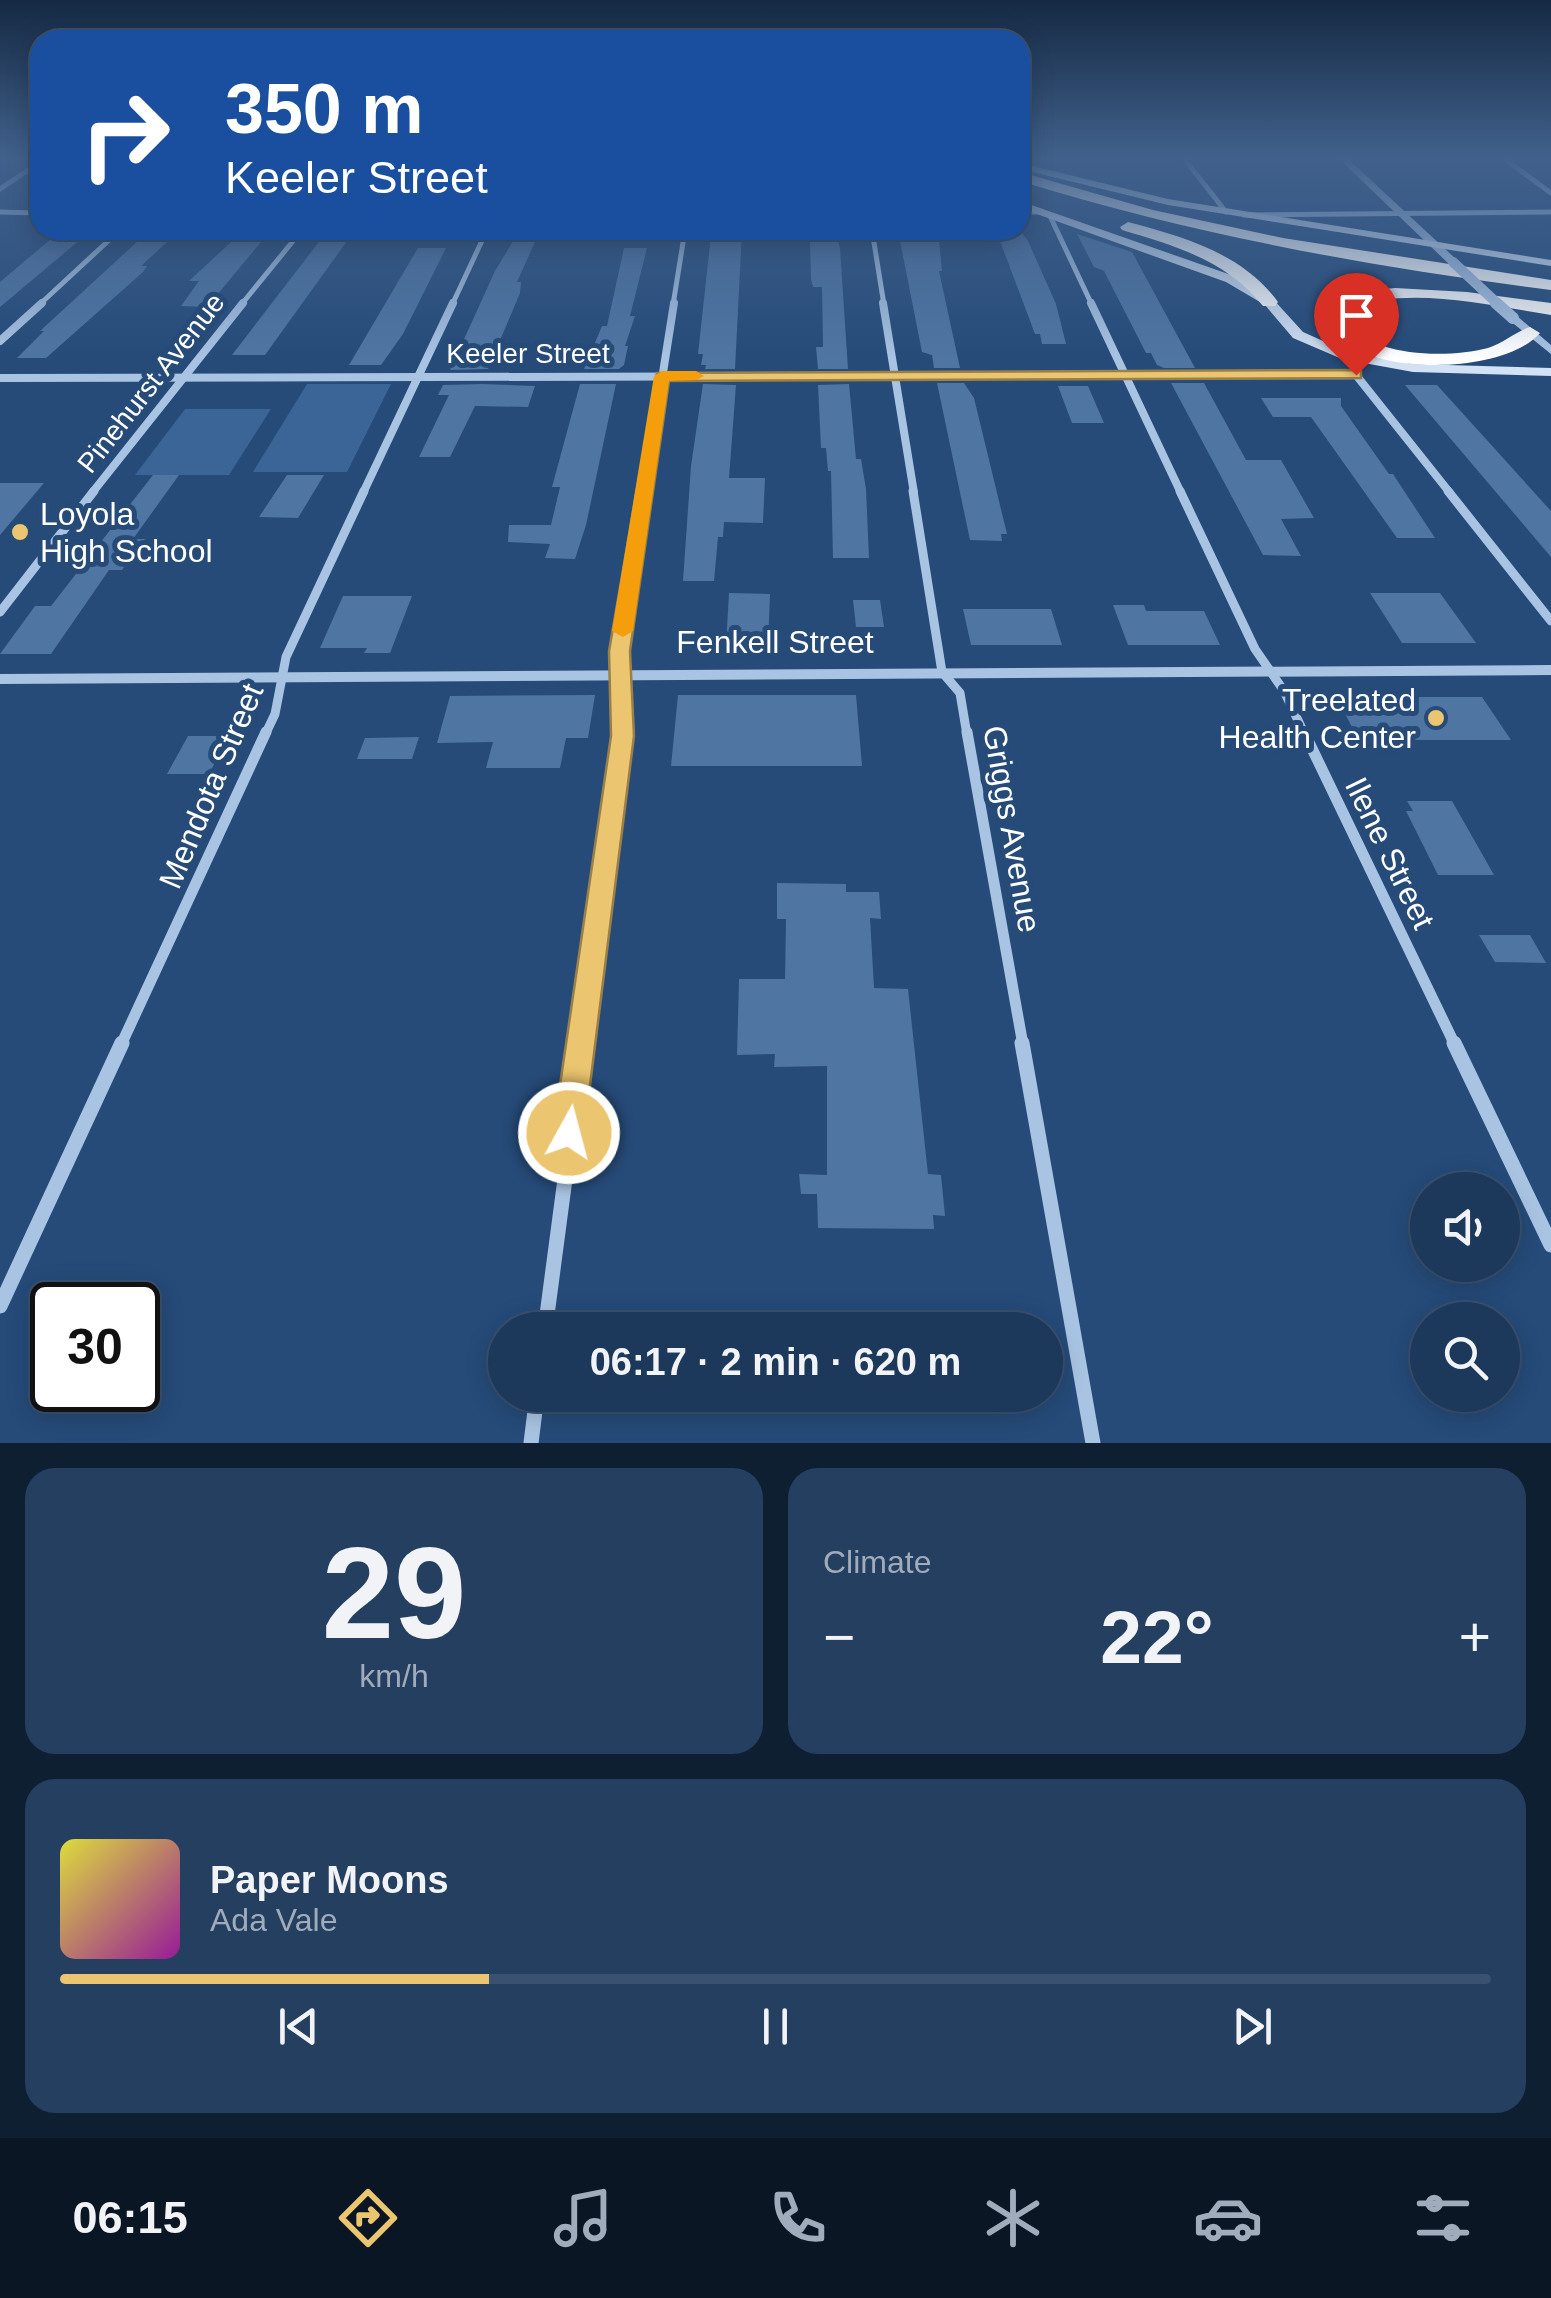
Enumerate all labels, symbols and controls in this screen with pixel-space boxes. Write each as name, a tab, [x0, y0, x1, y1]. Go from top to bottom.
icon: right	[60, 70, 190, 200]
text: 350 m	[225, 70, 423, 148]
text: Keeler Street	[225, 152, 488, 203]
pin	[1314, 273, 1399, 376]
street label: Pinehurst Avenue	[71, 287, 231, 479]
icon: arrive	[1329, 288, 1384, 343]
street label: Keeler Street	[446, 338, 610, 369]
place label: Loyola High School	[40, 496, 213, 569]
marker: Loyola High School	[9, 521, 31, 543]
street label: Fenkell Street	[676, 624, 874, 660]
street label: Mendota Street	[152, 678, 270, 894]
place label: Treelated Health Center	[1219, 682, 1416, 755]
marker: Treelated Health Center	[1425, 707, 1447, 729]
street label: Griggs Avenue	[976, 723, 1048, 935]
street label: Ilene Street	[1338, 772, 1442, 935]
position arrow	[517, 1081, 621, 1185]
map controls	[1410, 1172, 1520, 1412]
button: sound	[1410, 1172, 1520, 1282]
speed limit sign: 30	[30, 1282, 160, 1412]
button: search	[1410, 1302, 1520, 1412]
text: 06:17 · 2 min · 620 m	[590, 1341, 961, 1383]
text: 29	[322, 1520, 466, 1666]
text: Climate	[823, 1544, 931, 1580]
text: 22°	[1100, 1595, 1214, 1679]
text: −	[823, 1606, 855, 1668]
text: +	[1459, 1606, 1491, 1668]
text: km/h	[359, 1658, 429, 1694]
text: Paper Moons	[210, 1859, 449, 1901]
text: Ada Vale	[210, 1902, 338, 1938]
icon: previous	[271, 1999, 326, 2054]
icon: pause	[748, 1999, 803, 2054]
icon: next	[1225, 1999, 1280, 2054]
icon: directions	[333, 2183, 403, 2253]
icon: music	[548, 2183, 618, 2253]
icon: phone	[763, 2183, 833, 2253]
icon: climate	[978, 2183, 1048, 2253]
icon: car	[1193, 2183, 1263, 2253]
icon: filters	[1408, 2183, 1478, 2253]
text: 06:15	[73, 2192, 188, 2243]

